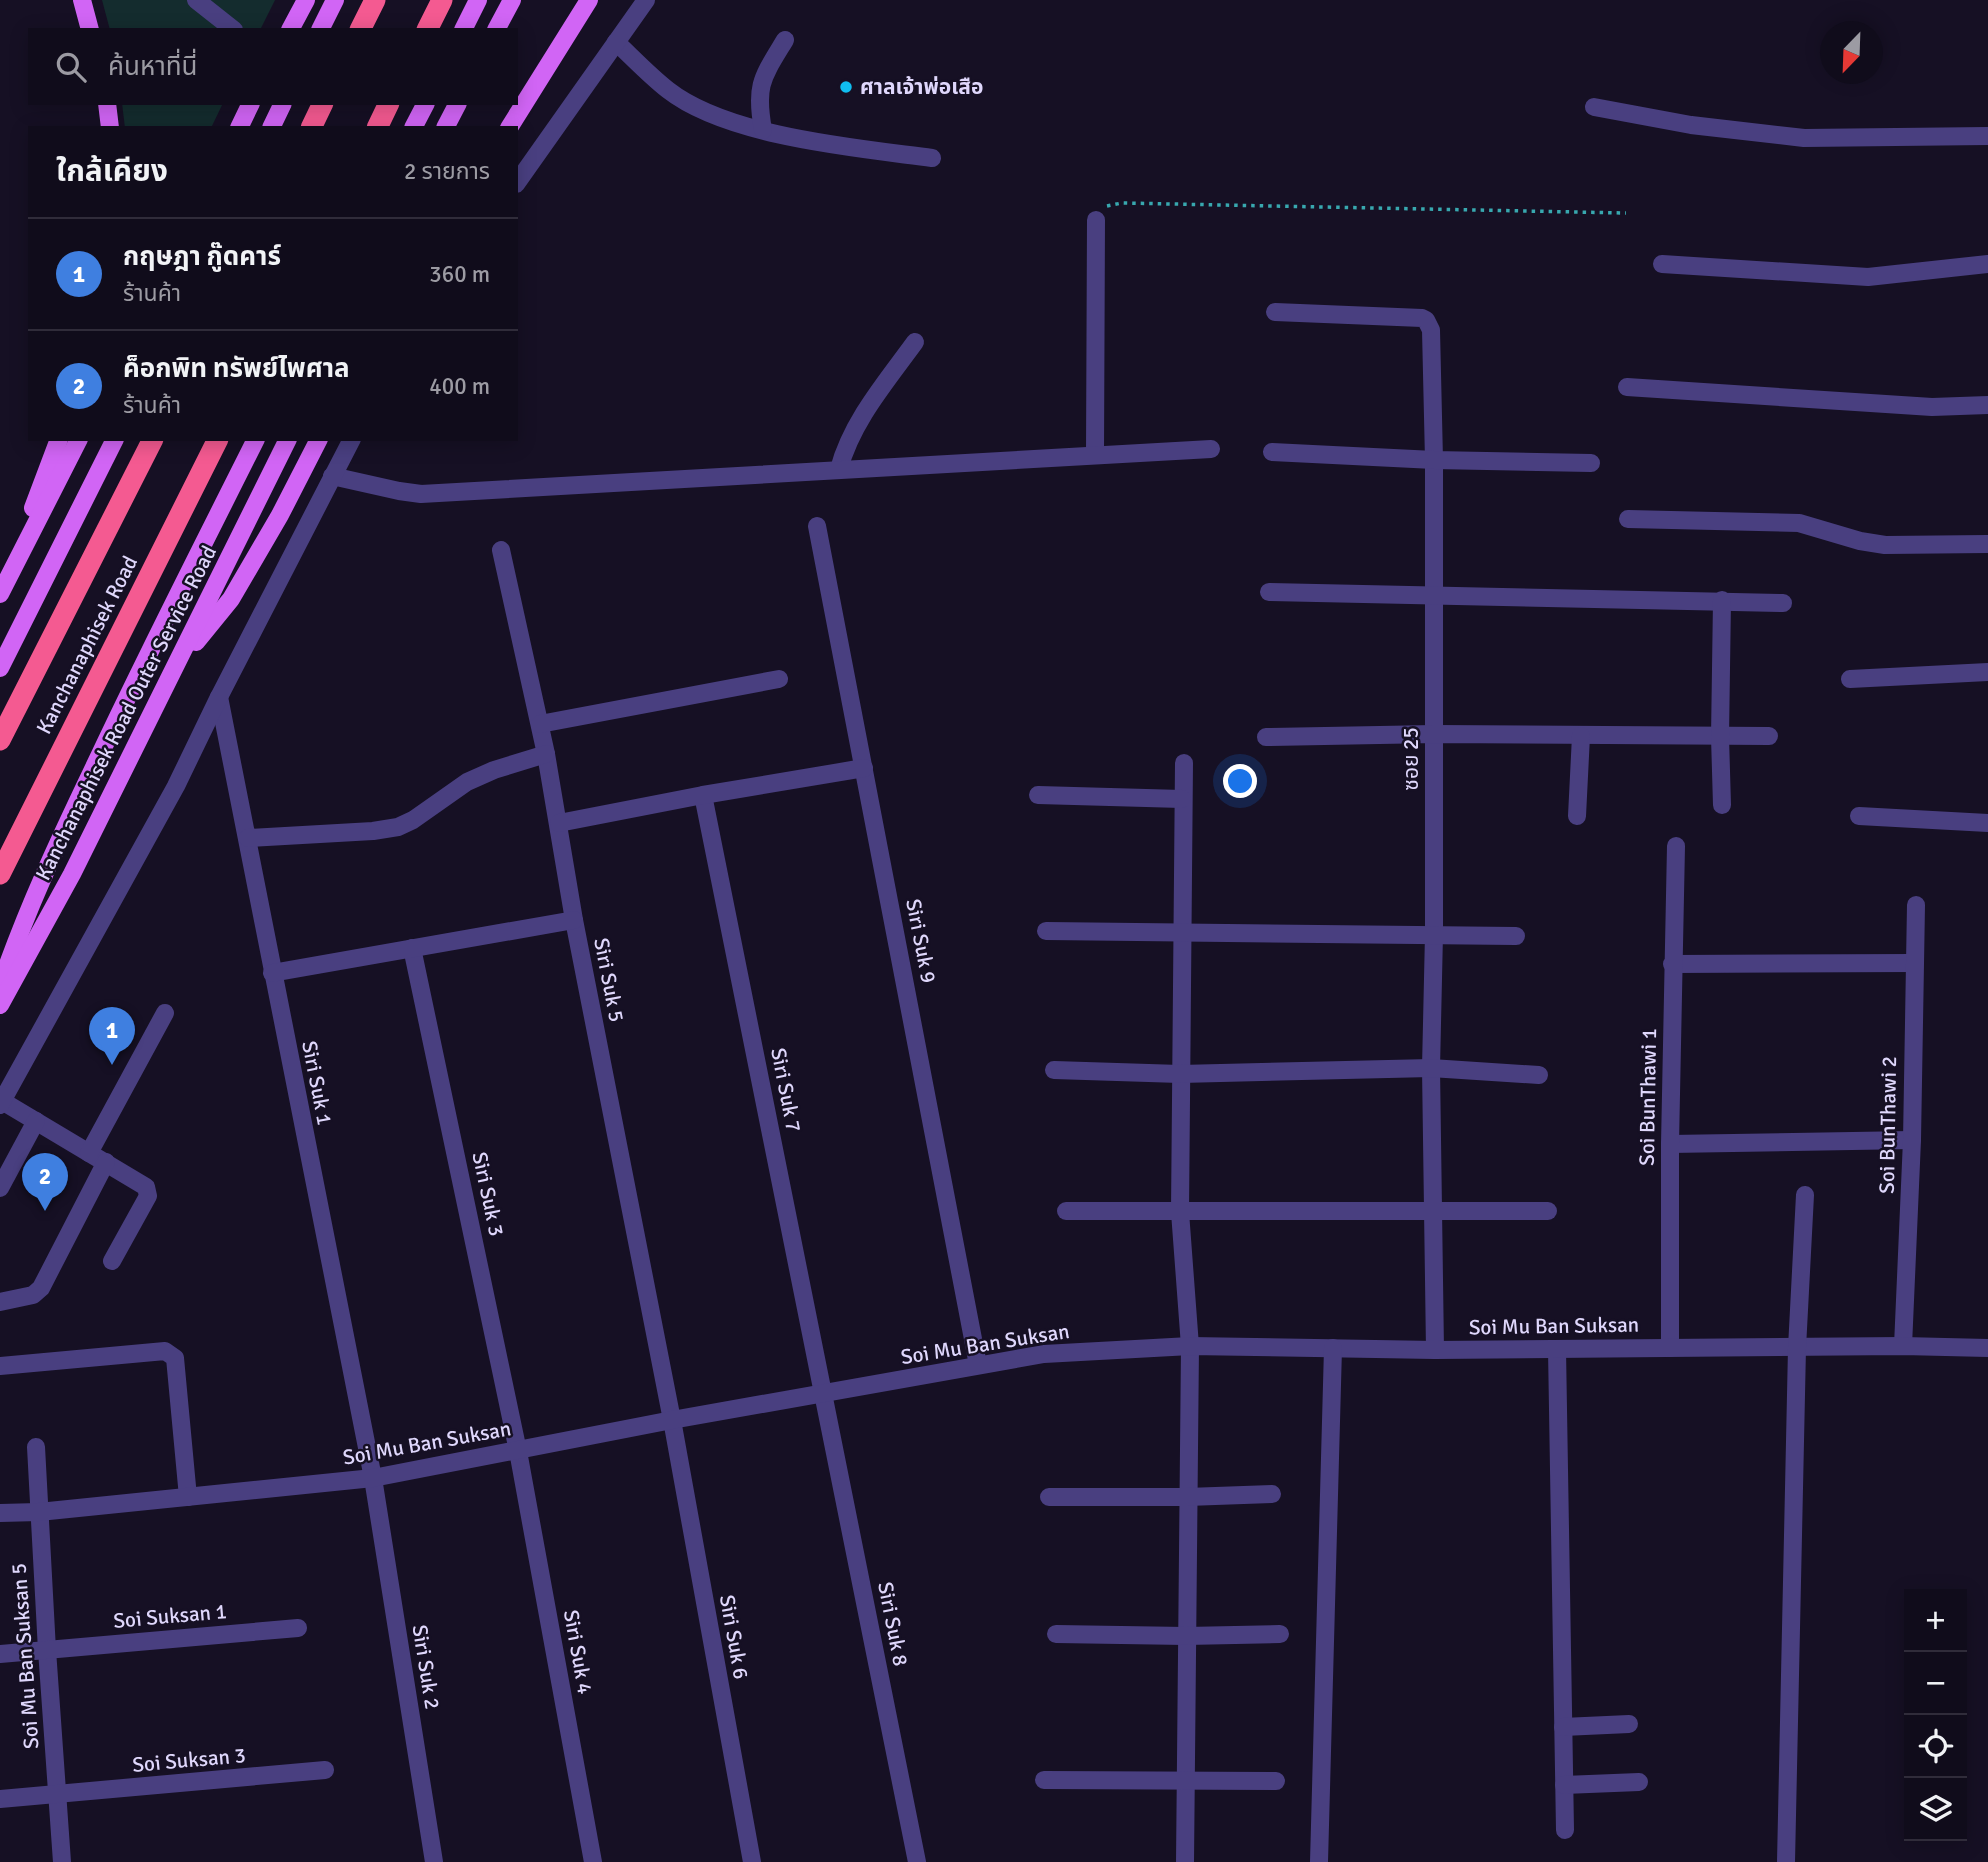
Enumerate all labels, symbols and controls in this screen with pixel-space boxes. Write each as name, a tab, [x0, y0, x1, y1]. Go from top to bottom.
north arrow	[1820, 21, 1883, 84]
search box	[28, 28, 518, 105]
icon: search	[52, 48, 90, 86]
text: ค้นหาที่นี่	[108, 51, 198, 83]
place label: ศาลเจ้าพ่อเสือ	[860, 74, 983, 100]
marker: ศาลเจ้าพ่อเสือ	[838, 79, 854, 95]
text: ใกล้เคียง	[56, 153, 168, 190]
text: 2 รายการ	[404, 157, 490, 186]
text: กฤษฎา กู๊ดคาร์	[123, 241, 281, 273]
text: 1	[73, 260, 85, 289]
text: 360 m	[429, 260, 490, 289]
text: ร้านค้า	[123, 279, 181, 308]
text: ค็อกพิท ทรัพย์ไพศาล	[123, 353, 350, 385]
text: 2	[73, 372, 85, 401]
text: 400 m	[429, 372, 490, 401]
text: ร้านค้า	[123, 391, 181, 420]
street label: Kanchanaphisek Road Outer Service Road	[30, 541, 222, 885]
street label: Kanchanaphisek Road	[31, 551, 143, 739]
street label: ซอย 25	[1398, 727, 1424, 791]
your location	[1223, 764, 1257, 798]
street label: Siri Suk 9	[900, 897, 942, 985]
street label: Siri Suk 5	[588, 936, 630, 1024]
pin: 1	[89, 1007, 135, 1065]
street label: Soi BunThawi 1	[1634, 1028, 1662, 1166]
street label: Siri Suk 1	[296, 1039, 338, 1127]
street label: Siri Suk 7	[765, 1046, 807, 1134]
street label: Soi BunThawi 2	[1874, 1056, 1902, 1194]
street label: Siri Suk 3	[466, 1150, 510, 1238]
pin: 2	[22, 1153, 68, 1211]
street label: Soi Mu Ban Suksan	[1469, 1312, 1639, 1340]
street label: Soi Mu Ban Suksan	[899, 1318, 1071, 1370]
street label: Soi Mu Ban Suksan	[341, 1415, 513, 1471]
street label: Soi Mu Ban Suksan 5	[6, 1562, 44, 1750]
street label: Siri Suk 8	[872, 1580, 914, 1668]
map controls	[1904, 1589, 1967, 1841]
button: +	[1904, 1589, 1967, 1652]
street label: Siri Suk 6	[714, 1593, 754, 1681]
street label: Soi Suksan 1	[112, 1598, 228, 1634]
street label: Siri Suk 4	[558, 1608, 598, 1696]
street label: Siri Suk 2	[406, 1623, 446, 1711]
button: −	[1904, 1652, 1967, 1715]
button: locate	[1904, 1715, 1967, 1778]
street label: Soi Suksan 3	[131, 1742, 247, 1778]
button: layers	[1904, 1778, 1967, 1841]

